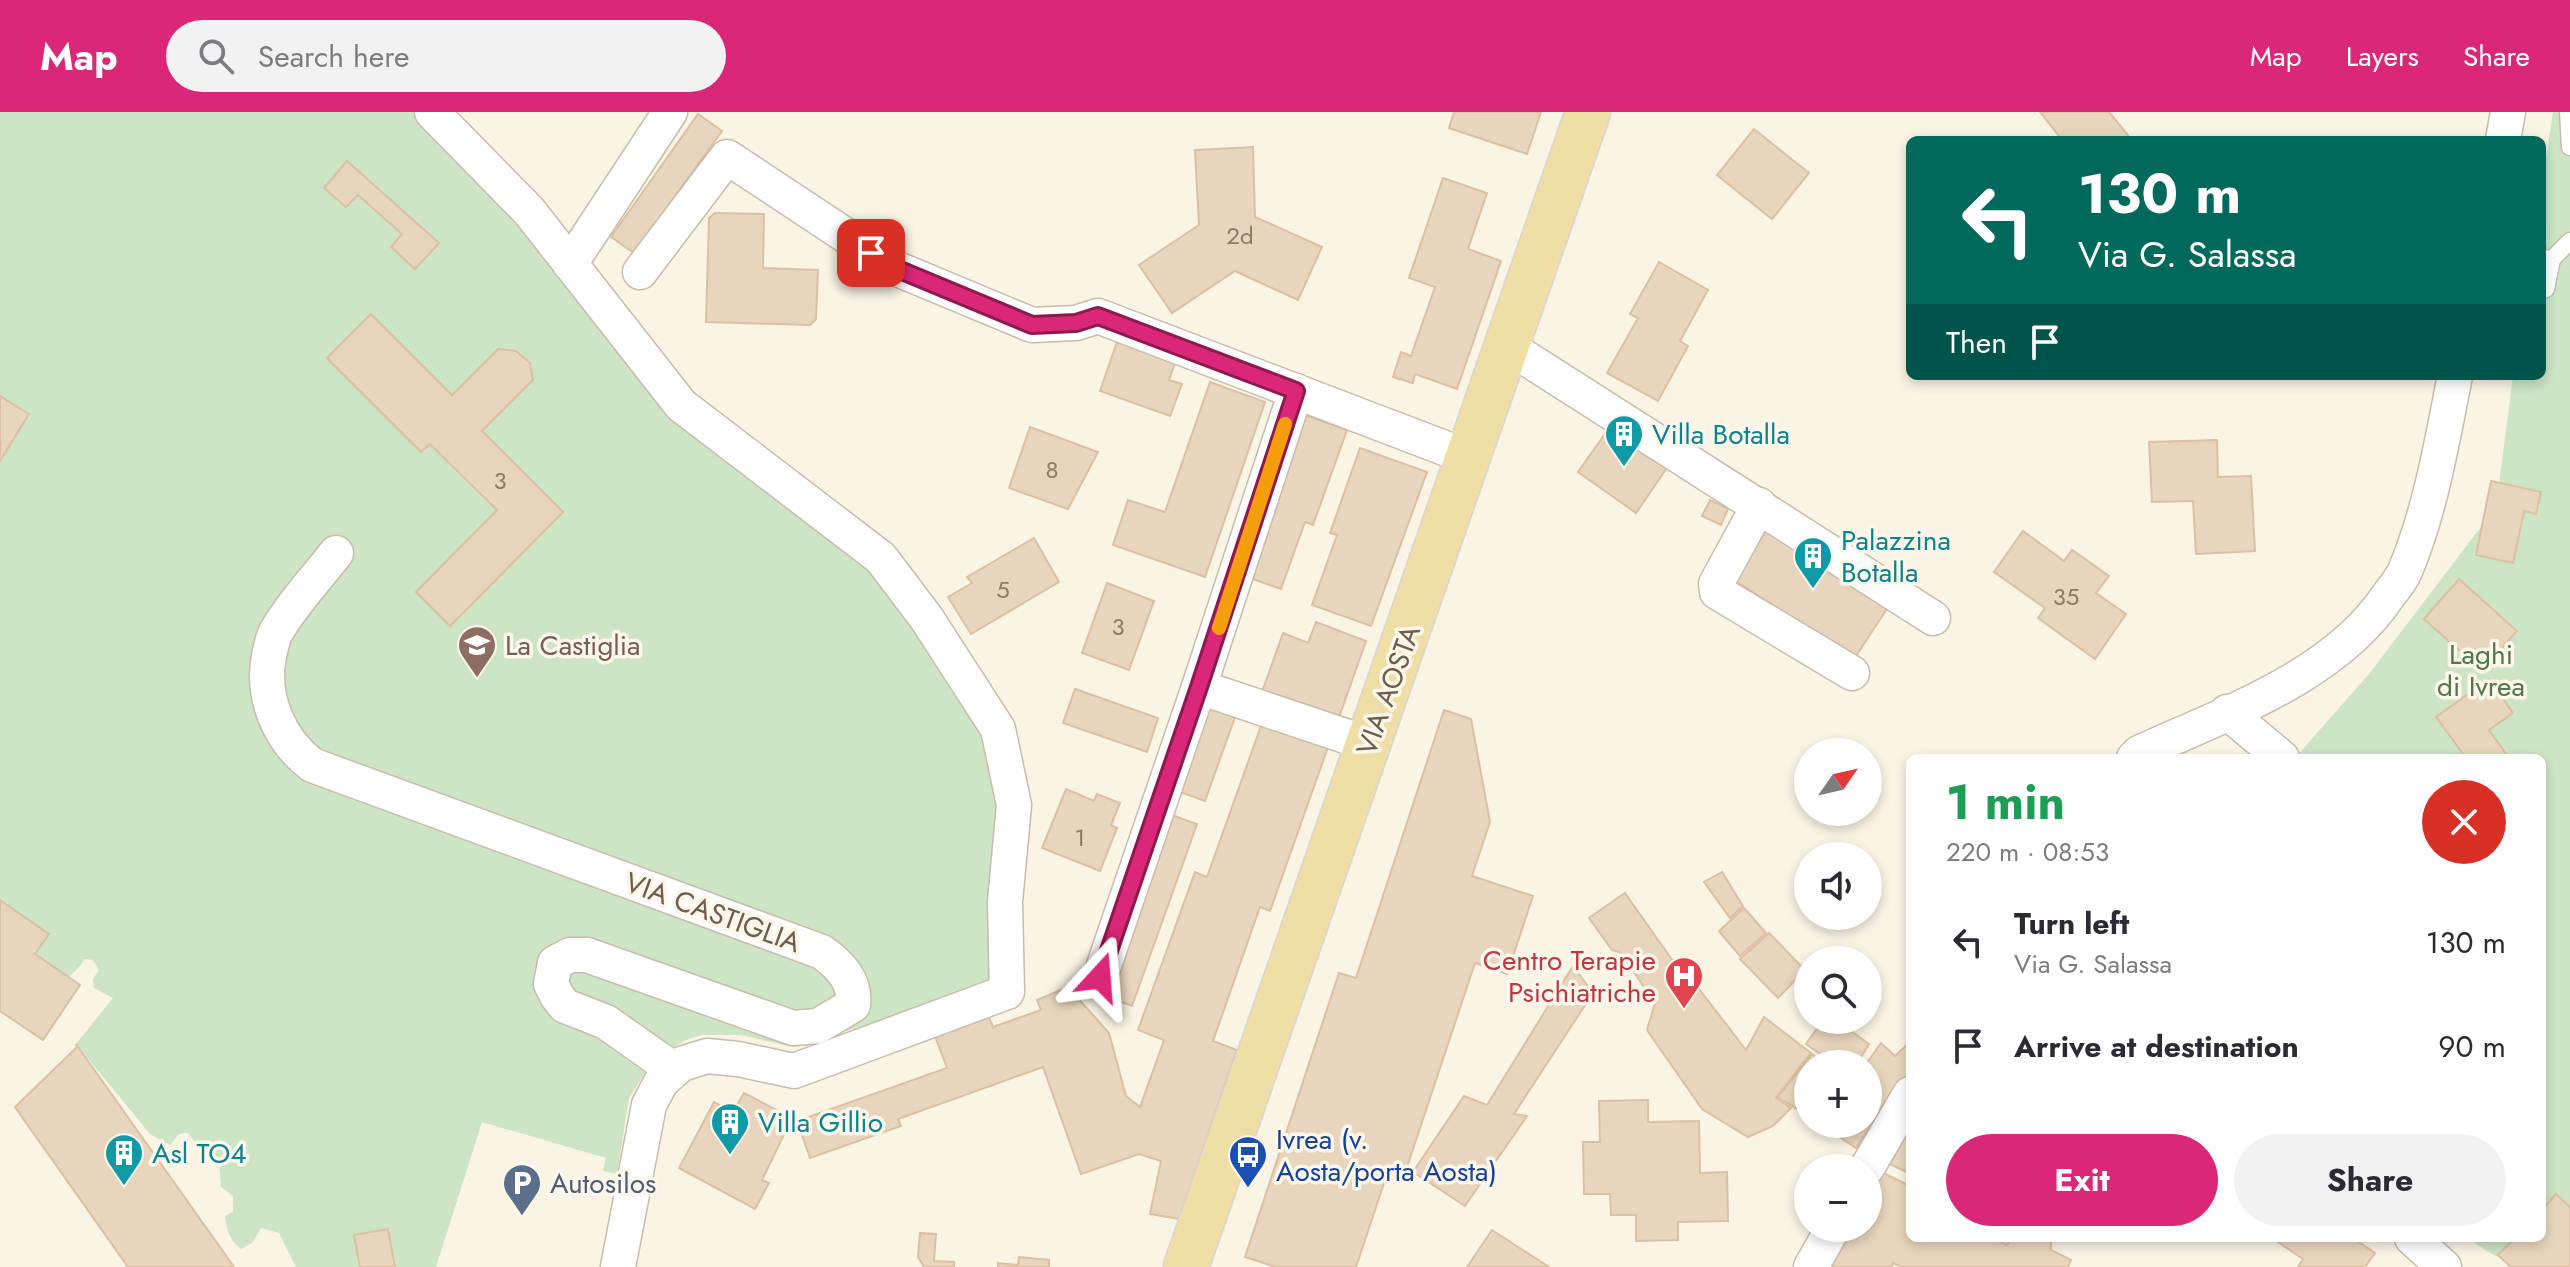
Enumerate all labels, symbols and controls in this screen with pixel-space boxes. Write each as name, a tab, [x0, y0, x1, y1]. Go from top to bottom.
search box	[166, 20, 726, 92]
text: Map	[40, 29, 118, 84]
icon: search	[194, 34, 238, 78]
text: Search here	[258, 35, 410, 78]
text: Map	[2250, 36, 2302, 77]
text: Layers	[2346, 36, 2419, 77]
text: Share	[2463, 36, 2530, 77]
text: 130 m	[2078, 153, 2241, 234]
icon: left	[1946, 168, 2050, 272]
house number: 2d	[1226, 218, 1254, 253]
pin	[837, 219, 905, 287]
text: Via G. Salassa	[2078, 228, 2297, 280]
icon: arrive	[849, 231, 893, 275]
icon: arrive	[2023, 320, 2067, 364]
text: Then	[1946, 321, 2007, 364]
building icon: Villa Botalla	[1603, 413, 1645, 468]
place label: Villa Botalla	[1652, 414, 1790, 455]
house number: 8	[1045, 452, 1059, 487]
house number: 3	[493, 463, 507, 498]
place label: Palazzina Botalla	[1841, 520, 1951, 593]
building icon: Palazzina Botalla	[1792, 535, 1834, 590]
house number: 5	[996, 572, 1010, 607]
house number: 35	[2053, 579, 2079, 614]
house number: 3	[1111, 609, 1125, 644]
street label: VIA AOSTA	[1346, 619, 1431, 761]
school or university icon: La Castiglia	[456, 624, 498, 679]
place label: La Castiglia	[505, 625, 641, 666]
park label: Laghi di Ivrea	[2437, 634, 2525, 707]
north arrow	[1794, 738, 1882, 826]
map controls	[1794, 738, 1882, 1242]
text: 1 min	[1946, 768, 2065, 837]
button: close	[2422, 780, 2506, 864]
house number: 1	[1075, 820, 1085, 855]
text: 220 m · 08:53	[1946, 833, 2109, 871]
button: sound	[1794, 842, 1882, 930]
street label: VIA CASTIGLIA	[619, 862, 807, 963]
text: Turn left	[2014, 902, 2129, 945]
icon: left	[1946, 920, 1990, 964]
text: 130 m	[2426, 921, 2506, 964]
position arrow	[1058, 935, 1142, 1019]
place label: Centro Terapie Psichiatriche	[1483, 940, 1656, 1013]
text: Via G. Salassa	[2014, 945, 2172, 983]
button: search	[1794, 946, 1882, 1034]
hospital icon: Centro Terapie Psichiatriche	[1663, 955, 1705, 1010]
icon: arrive	[1946, 1024, 1990, 1068]
text: Arrive at destination	[2014, 1025, 2299, 1068]
text: 90 m	[2438, 1025, 2506, 1068]
button: +	[1794, 1050, 1882, 1138]
building icon: Villa Gillio	[709, 1101, 751, 1156]
place label: Villa Gillio	[758, 1102, 883, 1143]
place label: Ivrea (v. Aosta/porta Aosta)	[1276, 1119, 1497, 1192]
building icon: Asl TO4	[103, 1132, 145, 1187]
place label: Asl TO4	[152, 1133, 247, 1174]
bus stop icon: Ivrea (v. Aosta/porta Aosta)	[1227, 1134, 1269, 1189]
button: Exit	[1946, 1134, 2218, 1226]
button: Share	[2234, 1134, 2506, 1226]
button: −	[1794, 1154, 1882, 1242]
parking icon: Autosilos	[501, 1162, 543, 1217]
place label: Autosilos	[550, 1163, 656, 1204]

